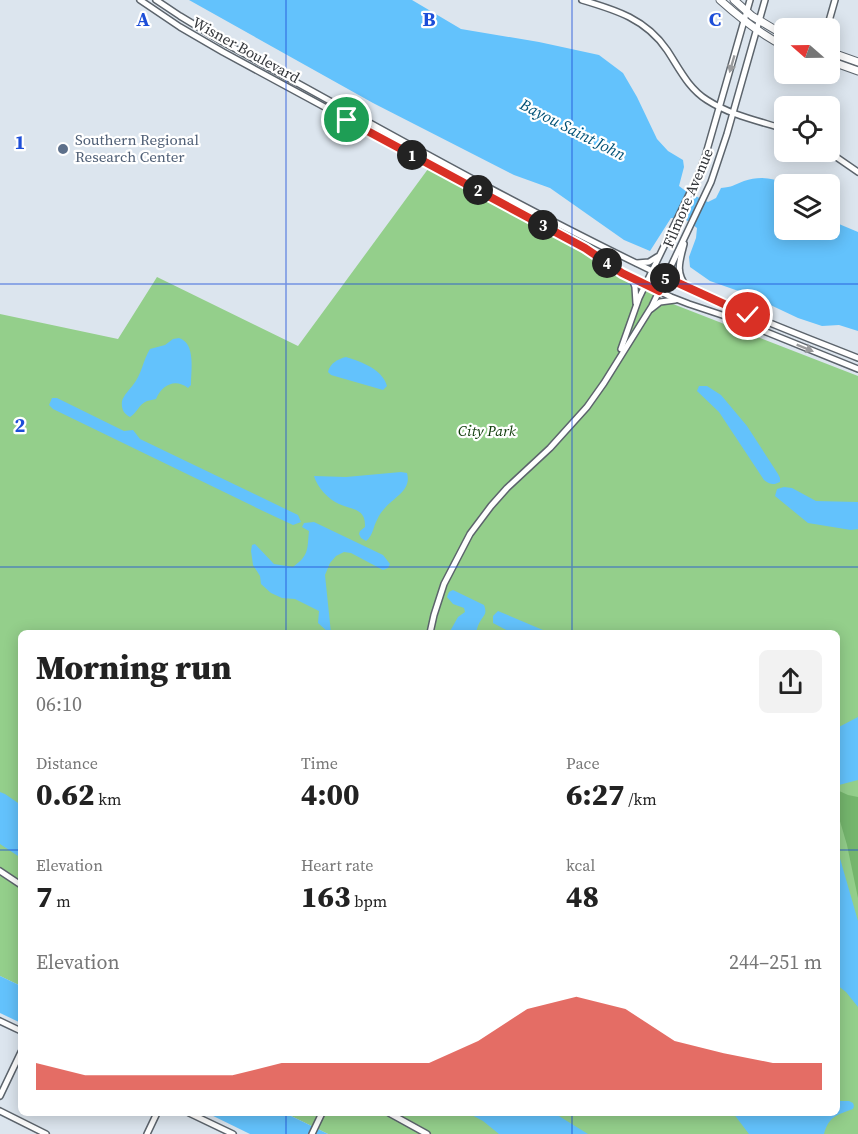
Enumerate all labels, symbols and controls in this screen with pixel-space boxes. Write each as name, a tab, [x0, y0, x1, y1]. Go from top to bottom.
text: A	[136, 5, 150, 33]
text: B	[422, 5, 436, 33]
text: C	[709, 5, 721, 33]
street label: Wisner Boulevard	[189, 11, 304, 88]
north arrow	[774, 18, 840, 84]
map controls	[774, 18, 840, 240]
one-way arrow	[726, 55, 736, 73]
water label: Bayou Saint John	[516, 92, 630, 165]
pin	[321, 94, 372, 145]
button: locate	[774, 96, 840, 162]
icon: arrive	[330, 103, 363, 136]
text: 1	[15, 128, 25, 156]
place label: Southern Regional Research Center	[75, 129, 199, 167]
pin: 1	[397, 140, 427, 170]
marker: Southern Regional Research Center	[56, 142, 70, 156]
text: 1	[408, 144, 416, 166]
street label: Filmore Avenue	[657, 145, 718, 251]
button: layers	[774, 174, 840, 240]
pin: 2	[463, 175, 493, 205]
text: 2	[474, 179, 482, 201]
pin: 3	[528, 210, 558, 240]
text: 3	[539, 214, 547, 236]
pin: 4	[592, 248, 622, 278]
text: 4	[603, 252, 611, 274]
pin: 5	[650, 263, 680, 293]
text: 5	[661, 267, 669, 289]
pin	[722, 289, 773, 340]
icon: check	[731, 298, 764, 331]
one-way arrow	[796, 343, 814, 353]
text: 2	[15, 411, 26, 439]
park label: City Park	[458, 420, 517, 441]
text: Morning run	[36, 645, 232, 690]
button: share	[759, 650, 822, 713]
text: 06:10	[36, 690, 82, 718]
text: Distance	[36, 752, 98, 774]
text: Time	[301, 752, 338, 774]
text: Pace	[566, 752, 600, 774]
text: 0.62	[36, 774, 95, 815]
text: 4:00	[301, 774, 360, 815]
text: 6:27	[566, 774, 625, 815]
text: km	[95, 788, 122, 810]
text: /km	[625, 788, 657, 810]
text: Elevation	[36, 854, 103, 876]
text: Heart rate	[301, 854, 373, 876]
text: kcal	[566, 854, 595, 876]
text: 7	[36, 876, 53, 917]
text: 163	[301, 876, 351, 917]
text: 48	[566, 876, 599, 917]
text: m	[53, 890, 71, 912]
text: bpm	[351, 890, 387, 912]
text: Elevation	[36, 948, 120, 976]
text: 244–251 m	[729, 948, 822, 976]

